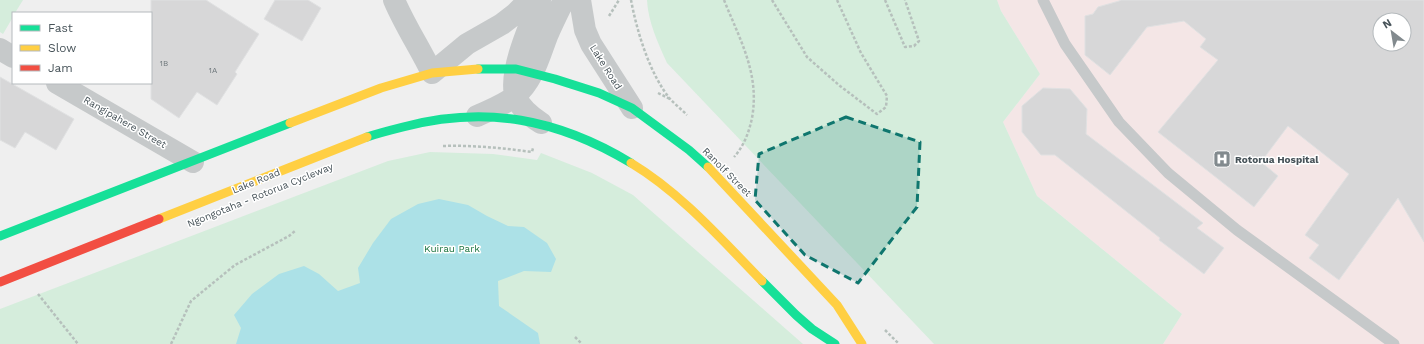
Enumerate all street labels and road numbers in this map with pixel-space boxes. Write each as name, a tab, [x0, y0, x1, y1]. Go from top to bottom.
street label: Lake Road	[588, 43, 624, 91]
street label: Rangipahere Street	[82, 94, 169, 151]
street label: Ranolf Street	[700, 145, 754, 199]
street label: Ngongotaha - Rotorua Cycleway	[186, 160, 335, 229]
street label: Lake Road	[230, 166, 282, 196]

